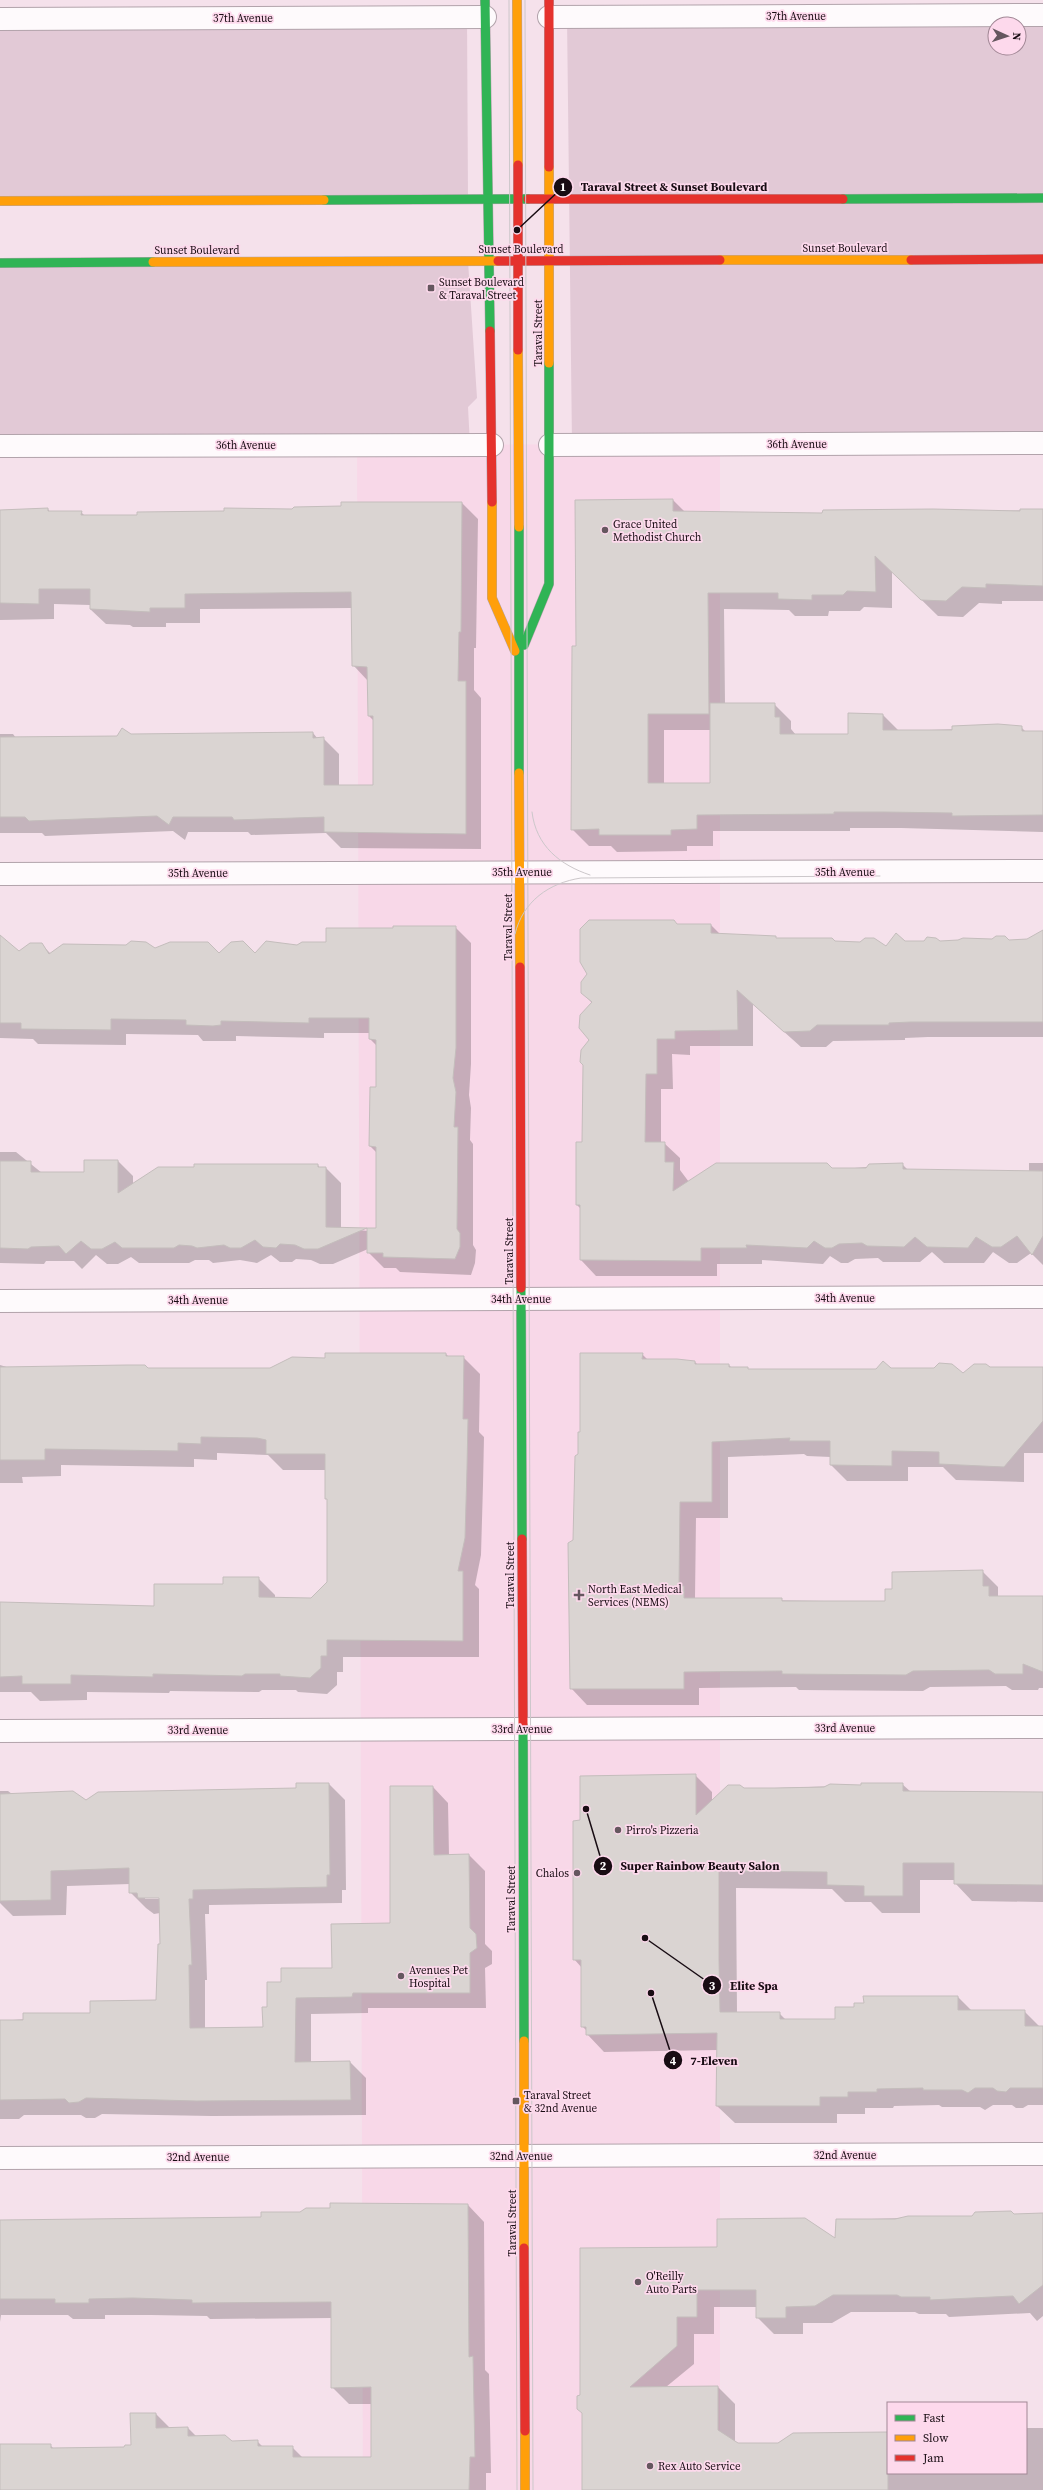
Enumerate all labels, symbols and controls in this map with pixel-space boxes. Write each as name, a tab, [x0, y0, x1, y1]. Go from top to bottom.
street label: 37th Avenue	[766, 9, 826, 24]
street label: 37th Avenue	[213, 11, 273, 26]
north arrow	[987, 16, 1027, 56]
text: N	[1009, 32, 1024, 41]
callout: Taraval Street & Sunset Boulevard	[553, 175, 776, 199]
text: 1	[560, 179, 566, 195]
text: Taraval Street & Sunset Boulevard	[581, 179, 767, 195]
street label: Sunset Boulevard	[803, 241, 888, 256]
street label: Sunset Boulevard	[479, 242, 564, 257]
street label: Sunset Boulevard	[155, 243, 240, 258]
place label: Sunset Boulevard & Taraval Street	[439, 275, 525, 303]
marker: Sunset Boulevard & Taraval Street	[426, 283, 436, 293]
street label: Taraval Street	[531, 299, 546, 366]
street label: 36th Avenue	[767, 437, 827, 452]
street label: 36th Avenue	[216, 438, 276, 453]
place label: Grace United Methodist Church	[613, 517, 702, 545]
marker: Grace United Methodist Church	[600, 525, 610, 535]
street label: 35th Avenue	[492, 865, 552, 880]
street label: 35th Avenue	[815, 865, 875, 880]
street label: 35th Avenue	[168, 866, 228, 881]
street label: Taraval Street	[501, 893, 516, 960]
street label: Taraval Street	[502, 1217, 517, 1284]
street label: 34th Avenue	[815, 1291, 875, 1306]
street label: 34th Avenue	[491, 1292, 551, 1307]
street label: 34th Avenue	[168, 1293, 228, 1308]
street label: Taraval Street	[503, 1541, 518, 1608]
place label: North East Medical Services (NEMS)	[588, 1582, 682, 1610]
marker: North East Medical Services (NEMS)	[573, 1589, 585, 1601]
street label: 33rd Avenue	[815, 1721, 876, 1736]
street label: 33rd Avenue	[492, 1722, 553, 1737]
street label: 33rd Avenue	[168, 1723, 229, 1738]
place label: Pirro's Pizzeria	[626, 1823, 699, 1838]
marker: Pirro's Pizzeria	[613, 1825, 623, 1835]
callout: Super Rainbow Beauty Salon	[593, 1854, 788, 1878]
text: 2	[600, 1858, 607, 1874]
text: Super Rainbow Beauty Salon	[620, 1858, 780, 1874]
street label: Taraval Street	[504, 1865, 519, 1932]
place label: Chalos	[536, 1866, 569, 1881]
marker: Chalos	[572, 1868, 582, 1878]
place label: Avenues Pet Hospital	[409, 1963, 468, 1991]
marker: Avenues Pet Hospital	[396, 1971, 406, 1981]
callout: Elite Spa	[702, 1973, 786, 1997]
text: 3	[709, 1978, 716, 1994]
text: Elite Spa	[730, 1978, 779, 1994]
callout: 7-Eleven	[663, 2048, 746, 2072]
text: 4	[670, 2053, 677, 2069]
text: 7-Eleven	[690, 2053, 738, 2069]
place label: Taraval Street & 32nd Avenue	[524, 2088, 597, 2116]
marker: Taraval Street & 32nd Avenue	[511, 2096, 521, 2106]
street label: 32nd Avenue	[814, 2148, 877, 2163]
street label: 32nd Avenue	[490, 2149, 553, 2164]
street label: 32nd Avenue	[167, 2150, 230, 2165]
street label: Taraval Street	[505, 2189, 520, 2256]
place label: O'Reilly Auto Parts	[646, 2269, 697, 2297]
marker: O'Reilly Auto Parts	[633, 2277, 643, 2287]
legend	[887, 2402, 1027, 2474]
text: Fast	[923, 2410, 945, 2426]
text: Slow	[923, 2430, 949, 2446]
text: Jam	[922, 2450, 944, 2466]
place label: Rex Auto Service	[658, 2459, 741, 2474]
marker: Rex Auto Service	[645, 2461, 655, 2471]

